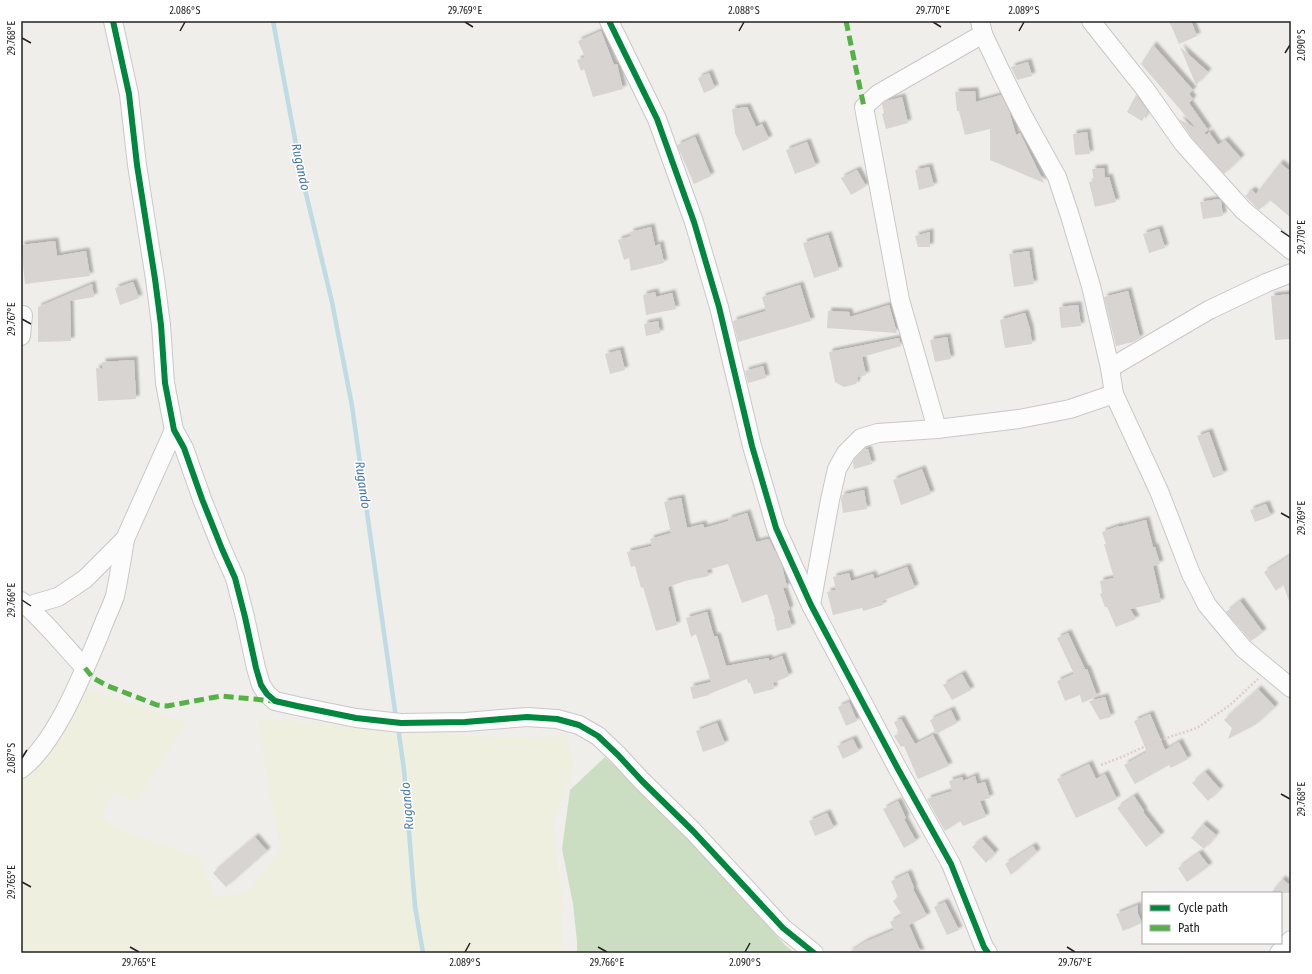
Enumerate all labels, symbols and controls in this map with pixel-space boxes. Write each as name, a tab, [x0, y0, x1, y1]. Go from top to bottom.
text: 2.086°S	[169, 5, 201, 17]
text: 29.769°E	[448, 5, 482, 17]
text: 2.088°S	[728, 5, 760, 17]
text: 29.770°E	[916, 5, 950, 17]
text: 2.089°S	[1009, 5, 1040, 17]
text: 29.768°E	[6, 20, 18, 55]
text: 2.090°S	[1296, 29, 1308, 61]
water label: Rugando	[289, 142, 313, 192]
text: 29.770°E	[1296, 220, 1308, 254]
text: 29.767°E	[6, 302, 18, 336]
water label: Rugando	[352, 460, 374, 510]
text: 29.769°E	[1296, 501, 1308, 535]
text: 29.766°E	[6, 583, 18, 617]
text: 2.087°S	[6, 743, 18, 773]
water label: Rugando	[397, 781, 417, 830]
text: 29.768°E	[1296, 781, 1308, 816]
text: 29.765°E	[6, 865, 18, 899]
legend	[1142, 892, 1282, 944]
text: Cycle path	[1178, 901, 1228, 915]
text: Path	[1178, 921, 1200, 935]
text: 29.765°E	[122, 957, 156, 969]
text: 2.089°S	[450, 957, 481, 969]
text: 29.766°E	[590, 957, 624, 969]
text: 2.090°S	[729, 957, 761, 969]
text: 29.767°E	[1058, 957, 1092, 969]

